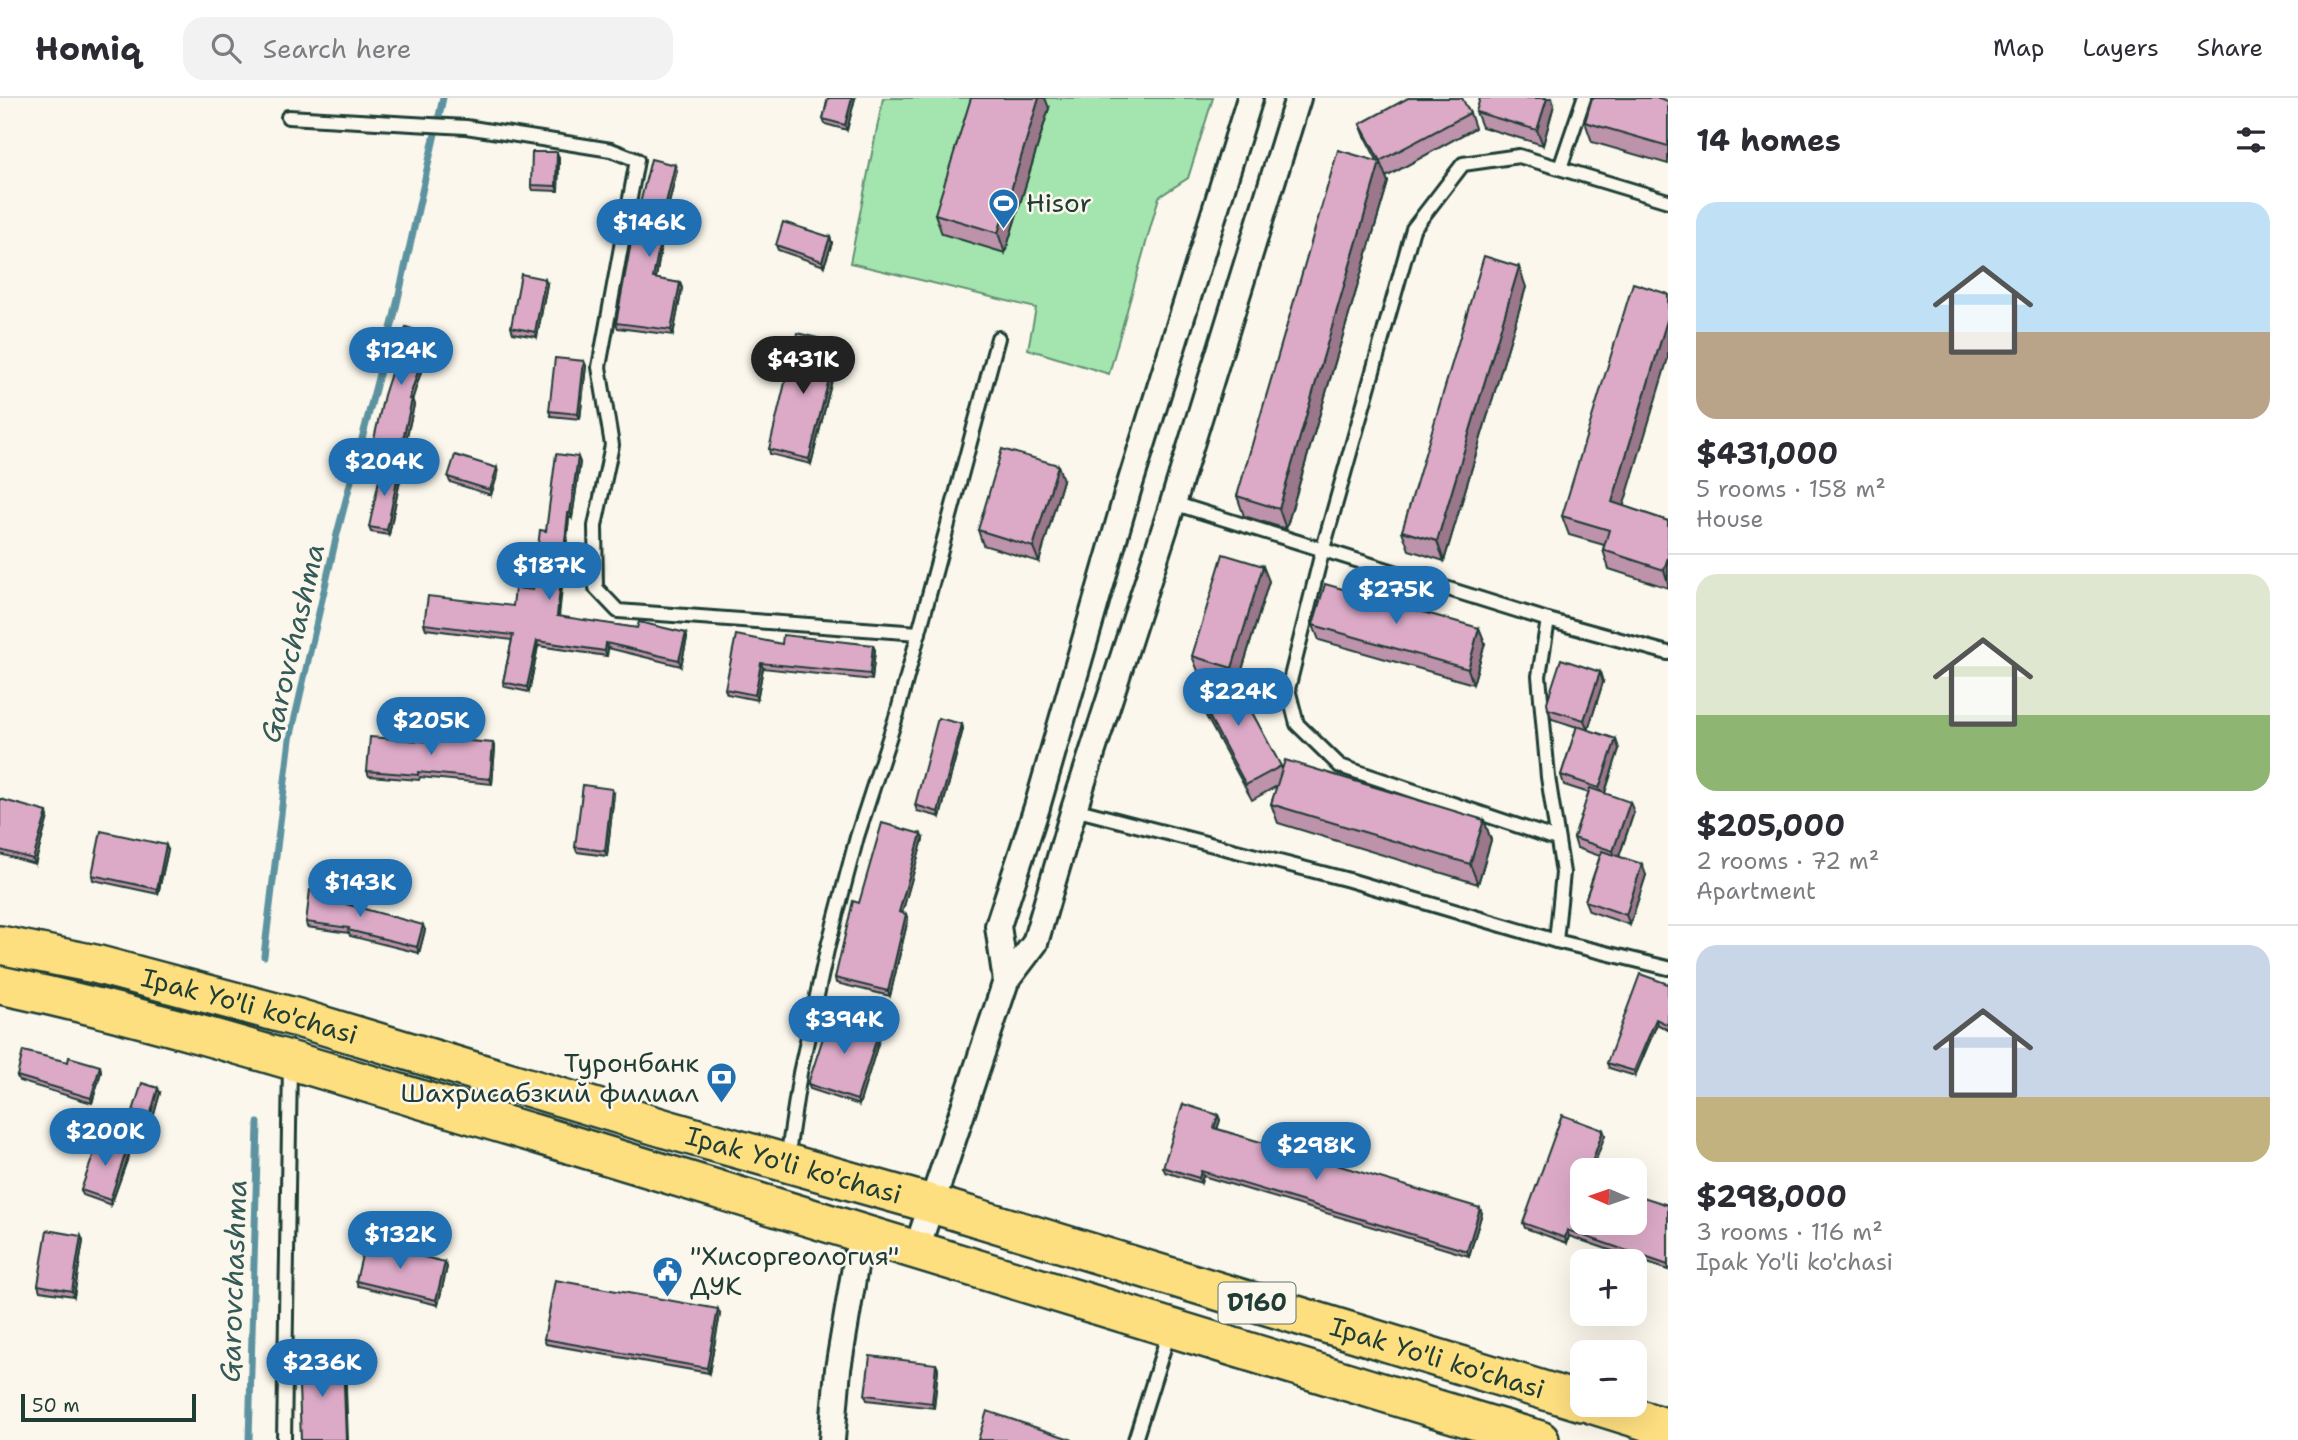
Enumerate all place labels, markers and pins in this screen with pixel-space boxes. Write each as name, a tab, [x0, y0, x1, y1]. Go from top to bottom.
place label: Hisor	[1026, 185, 1092, 220]
sports icon: Hisor	[986, 186, 1020, 230]
pin: $146K	[600, 200, 698, 259]
pin: $124K	[352, 328, 450, 387]
pin: $431K	[754, 336, 852, 396]
pin: $204K	[335, 438, 433, 498]
pin: $187K	[500, 542, 598, 602]
pin: $275K	[1347, 566, 1445, 626]
pin: $224K	[1189, 668, 1287, 728]
pin: $205K	[382, 698, 480, 757]
pin: $143K	[311, 860, 409, 919]
pin: $394K	[795, 996, 893, 1056]
place label: Туронбанк Шахрисабзкий филиал	[400, 1045, 700, 1110]
bank icon: Туронбанк Шахрисабзкий филиал	[705, 1061, 739, 1105]
pin: $200K	[56, 1108, 154, 1168]
pin: $298K	[1267, 1122, 1365, 1182]
pin: $132K	[351, 1212, 449, 1271]
place label: "Хисоргеология" ДУК	[690, 1238, 899, 1303]
public building icon: "Хисоргеология" ДУК	[650, 1254, 684, 1298]
pin: $236K	[273, 1340, 371, 1399]

